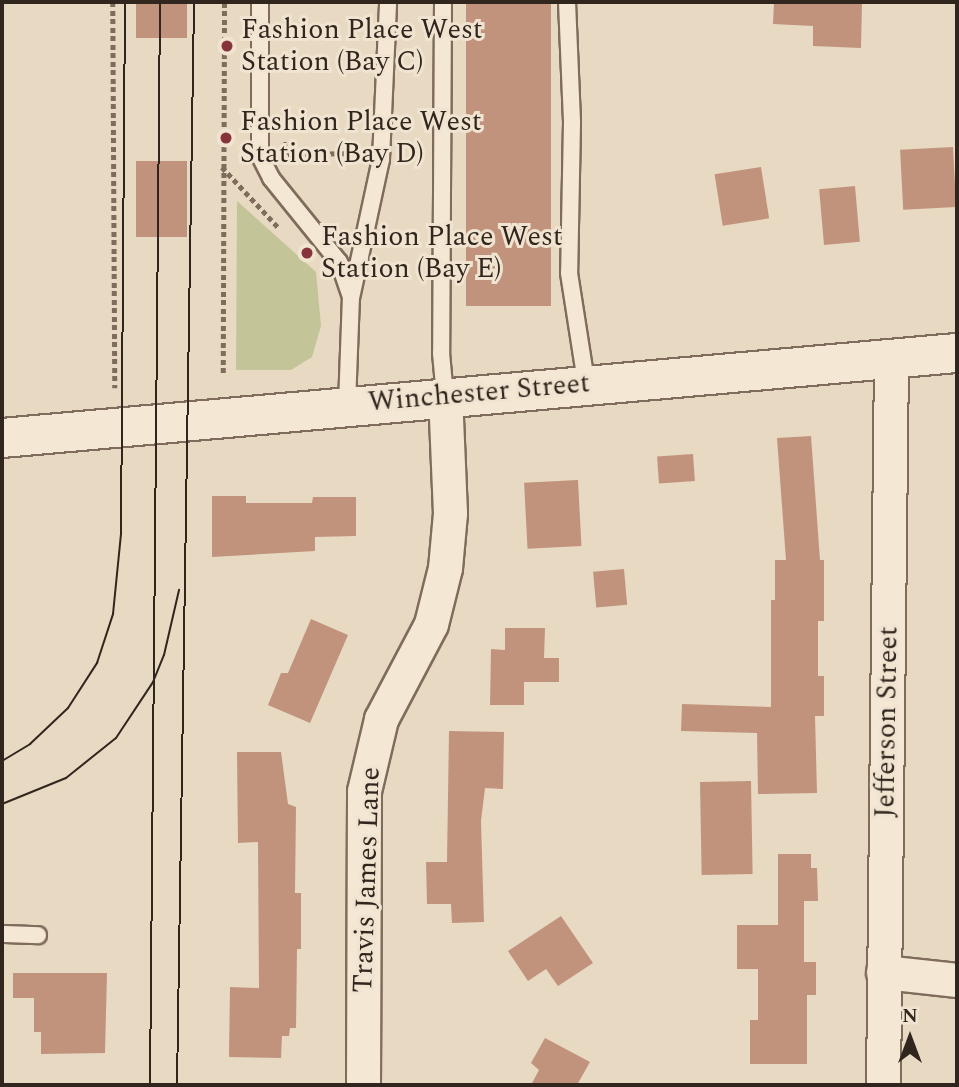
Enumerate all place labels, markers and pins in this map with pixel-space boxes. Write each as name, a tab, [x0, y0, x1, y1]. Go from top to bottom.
place label: Fashion Place West Station (Bay C)	[241, 13, 483, 79]
marker: Fashion Place West Station (Bay C)	[219, 38, 235, 54]
place label: Fashion Place West Station (Bay D)	[240, 105, 482, 171]
marker: Fashion Place West Station (Bay D)	[218, 130, 234, 146]
place label: Fashion Place West Station (Bay E)	[321, 220, 563, 286]
marker: Fashion Place West Station (Bay E)	[299, 245, 315, 261]

